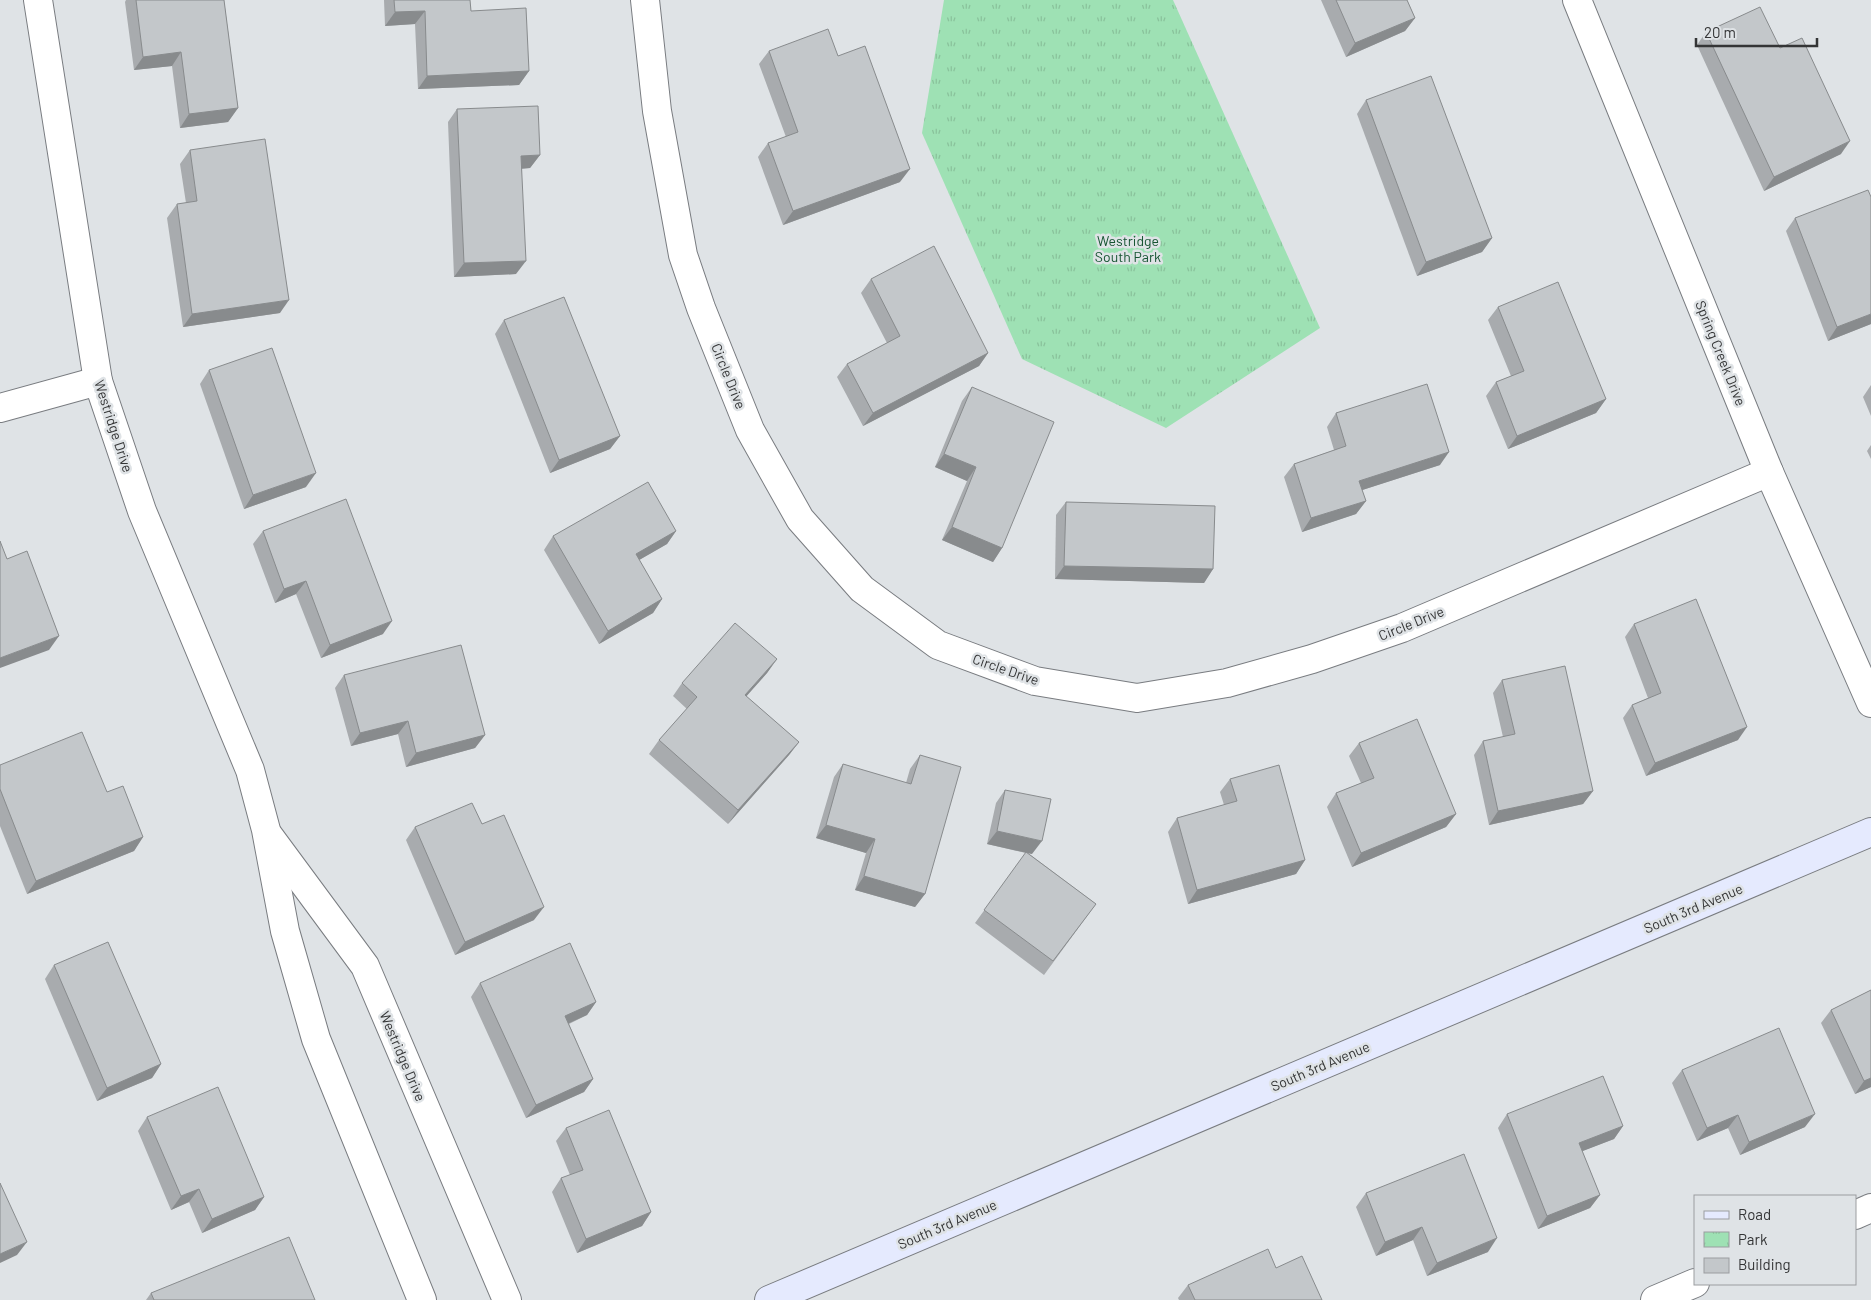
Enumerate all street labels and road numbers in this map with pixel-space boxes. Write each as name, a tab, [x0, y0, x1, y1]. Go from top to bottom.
street label: Spring Creek Drive	[1692, 298, 1750, 408]
street label: Circle Drive	[708, 341, 750, 411]
street label: Westridge Drive	[91, 378, 137, 474]
street label: Circle Drive	[1376, 602, 1446, 644]
street label: Circle Drive	[971, 650, 1041, 688]
street label: South 3rd Avenue	[1641, 879, 1745, 937]
street label: Westridge Drive	[376, 1008, 430, 1104]
street label: South 3rd Avenue	[1268, 1037, 1372, 1095]
street label: South 3rd Avenue	[895, 1195, 999, 1253]

